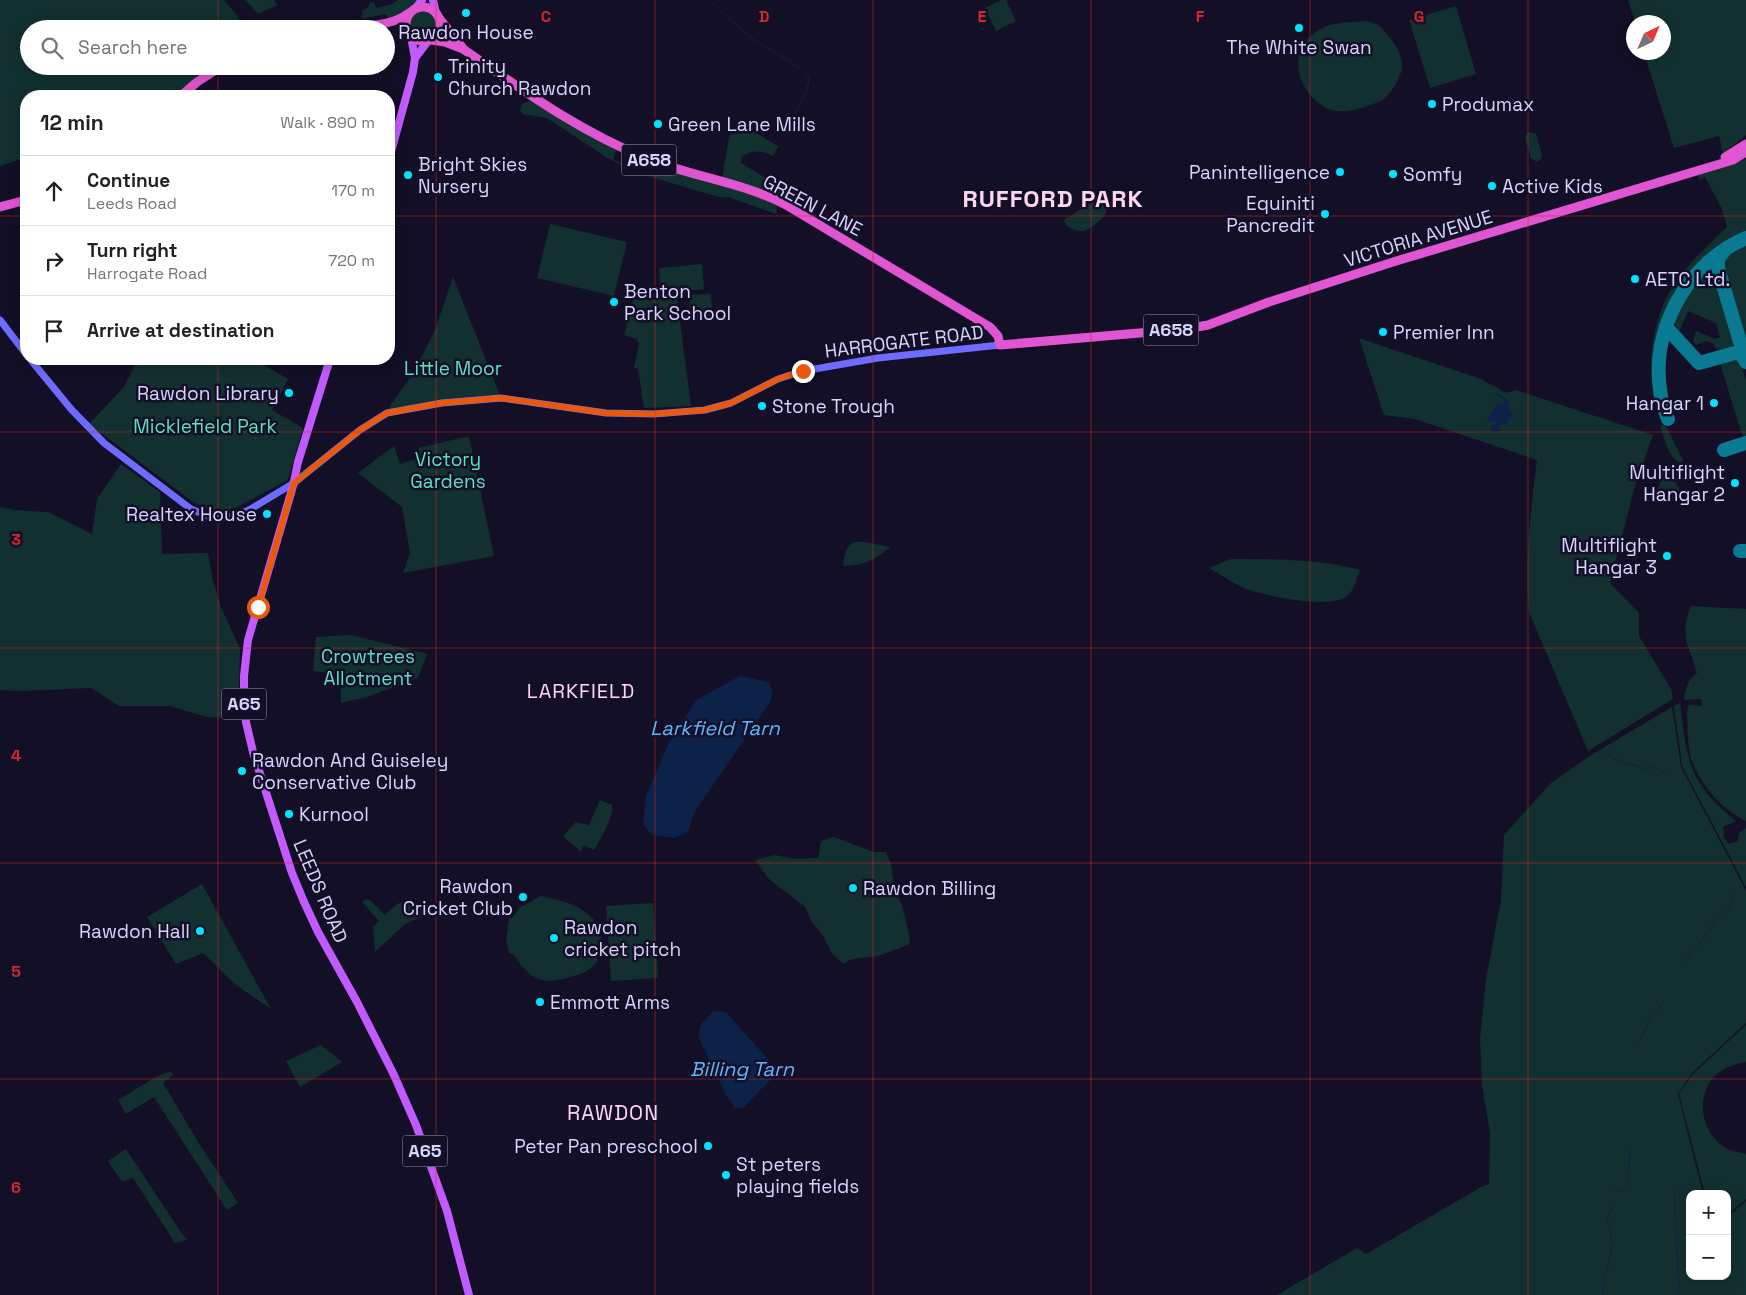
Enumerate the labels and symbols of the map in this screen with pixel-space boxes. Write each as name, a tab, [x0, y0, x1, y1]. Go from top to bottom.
text: C	[541, 6, 551, 27]
text: D	[759, 6, 769, 27]
text: E	[978, 6, 987, 27]
text: F	[1196, 6, 1205, 27]
text: G	[1414, 6, 1424, 27]
marker: Rawdon House	[460, 7, 472, 19]
north arrow	[1626, 15, 1671, 60]
place label: Rawdon House	[398, 20, 534, 45]
marker: The White Swan	[1293, 22, 1305, 34]
place label: The White Swan	[1226, 35, 1372, 60]
place label: Trinity Church Rawdon	[448, 54, 591, 101]
marker: Trinity Church Rawdon	[432, 71, 444, 83]
place label: Produmax	[1442, 92, 1534, 117]
marker: Produmax	[1426, 98, 1438, 110]
place label: Green Lane Mills	[668, 112, 816, 137]
marker: Green Lane Mills	[652, 118, 664, 130]
road number: A658	[622, 144, 676, 176]
place label: Bright Skies Nursery	[418, 152, 527, 199]
place label: Panintelligence	[1189, 160, 1330, 185]
place label: Somfy	[1403, 162, 1463, 187]
marker: Panintelligence	[1334, 166, 1346, 178]
marker: Somfy	[1387, 168, 1399, 180]
marker: Bright Skies Nursery	[402, 169, 414, 181]
street label: GREEN LANE	[759, 169, 867, 242]
place label: Active Kids	[1502, 174, 1603, 199]
marker: Active Kids	[1486, 180, 1498, 192]
district label: RUFFORD PARK	[963, 183, 1143, 214]
place label: Equiniti Pancredit	[1226, 191, 1315, 238]
street label: VICTORIA AVENUE	[1341, 204, 1495, 273]
marker: Equiniti Pancredit	[1319, 208, 1331, 220]
place label: AETC Ltd.	[1645, 267, 1730, 292]
marker: AETC Ltd.	[1629, 273, 1641, 285]
place label: Benton Park School	[624, 279, 731, 326]
marker: Benton Park School	[608, 296, 620, 308]
road number: A658	[1144, 314, 1198, 346]
street label: HARROGATE ROAD	[823, 319, 985, 364]
place label: Premier Inn	[1393, 320, 1495, 345]
marker: Premier Inn	[1377, 326, 1389, 338]
park label: Little Moor	[404, 356, 502, 381]
route end	[792, 360, 815, 383]
place label: Rawdon Library	[137, 381, 279, 406]
marker: Rawdon Library	[283, 387, 295, 399]
place label: Hangar 1	[1626, 391, 1704, 416]
place label: Stone Trough	[772, 394, 895, 419]
marker: Hangar 1	[1708, 397, 1720, 409]
marker: Stone Trough	[756, 400, 768, 412]
park label: Micklefield Park	[133, 414, 277, 439]
park label: Victory Gardens	[410, 447, 486, 494]
place label: Multiflight Hangar 2	[1629, 460, 1725, 507]
marker: Multiflight Hangar 2	[1729, 477, 1741, 489]
place label: Realtex House	[126, 502, 257, 527]
marker: Realtex House	[261, 508, 273, 520]
text: 3	[11, 529, 21, 550]
place label: Multiflight Hangar 3	[1561, 533, 1657, 580]
marker: Multiflight Hangar 3	[1661, 550, 1673, 562]
route start	[247, 596, 270, 619]
park label: Crowtrees Allotment	[321, 644, 415, 691]
district label: LARKFIELD	[527, 678, 635, 704]
road number: A65	[222, 689, 266, 720]
water label: Larkfield Tarn	[650, 715, 781, 741]
text: 4	[11, 745, 21, 766]
place label: Rawdon And Guiseley Conservative Club	[252, 748, 448, 795]
marker: Rawdon And Guiseley Conservative Club	[236, 765, 248, 777]
place label: Kurnool	[299, 802, 369, 827]
marker: Kurnool	[283, 808, 295, 820]
street label: LEEDS ROAD	[288, 836, 354, 947]
place label: Rawdon Cricket Club	[403, 874, 513, 921]
place label: Rawdon Billing	[863, 876, 996, 901]
marker: Rawdon Billing	[847, 882, 859, 894]
marker: Rawdon Cricket Club	[517, 891, 529, 903]
place label: Rawdon cricket pitch	[564, 915, 681, 962]
place label: Rawdon Hall	[79, 919, 190, 944]
marker: Rawdon Hall	[194, 925, 206, 937]
marker: Rawdon cricket pitch	[548, 932, 560, 944]
text: 5	[11, 961, 21, 982]
place label: Emmott Arms	[550, 990, 670, 1015]
marker: Emmott Arms	[534, 996, 546, 1008]
water label: Billing Tarn	[690, 1056, 795, 1082]
district label: RAWDON	[567, 1099, 659, 1126]
place label: Peter Pan preschool	[514, 1134, 698, 1159]
road number: A65	[402, 1136, 448, 1166]
marker: Peter Pan preschool	[702, 1140, 714, 1152]
place label: St peters playing fields	[736, 1152, 859, 1199]
marker: St peters playing fields	[720, 1169, 732, 1181]
text: 6	[11, 1177, 21, 1198]

